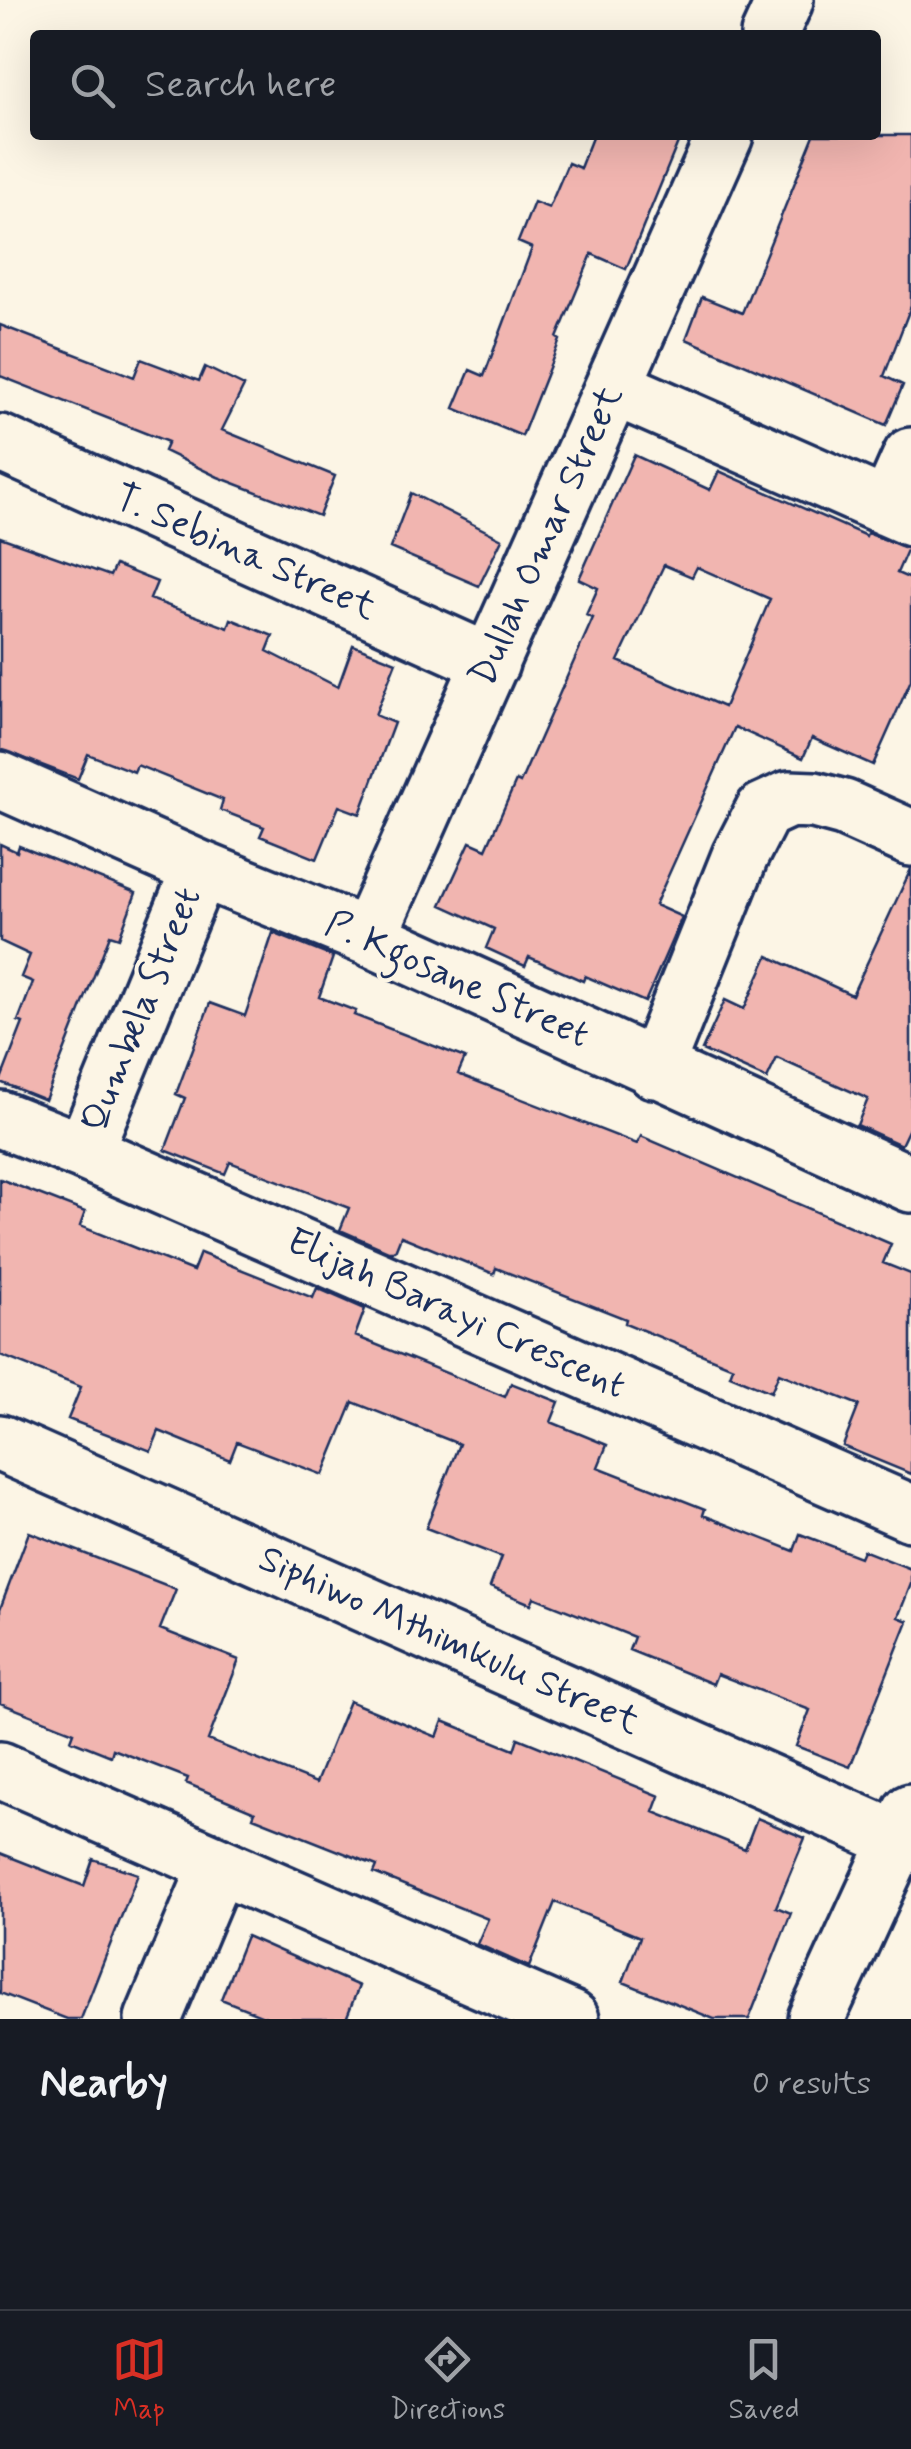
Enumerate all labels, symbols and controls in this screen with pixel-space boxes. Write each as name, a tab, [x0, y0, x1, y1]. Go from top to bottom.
search box	[30, 30, 881, 140]
icon: search	[65, 58, 120, 113]
text: Search here	[145, 61, 336, 110]
street label: Dullah Omar Street	[459, 378, 635, 694]
street label: T. Sebina Street	[106, 473, 384, 633]
street label: Qumbela Street	[71, 880, 213, 1140]
street label: P. Kgosane Street	[316, 900, 597, 1064]
street label: Elijah Barayi Crescent	[279, 1217, 633, 1411]
street label: Siphiwo Mthimkulu Street	[251, 1535, 647, 1747]
text: Nearby	[40, 2057, 168, 2112]
text: 0 results	[752, 2063, 871, 2105]
tab: Map	[112, 2332, 167, 2429]
tab: Directions	[390, 2332, 505, 2429]
tab: Saved	[729, 2332, 799, 2429]

